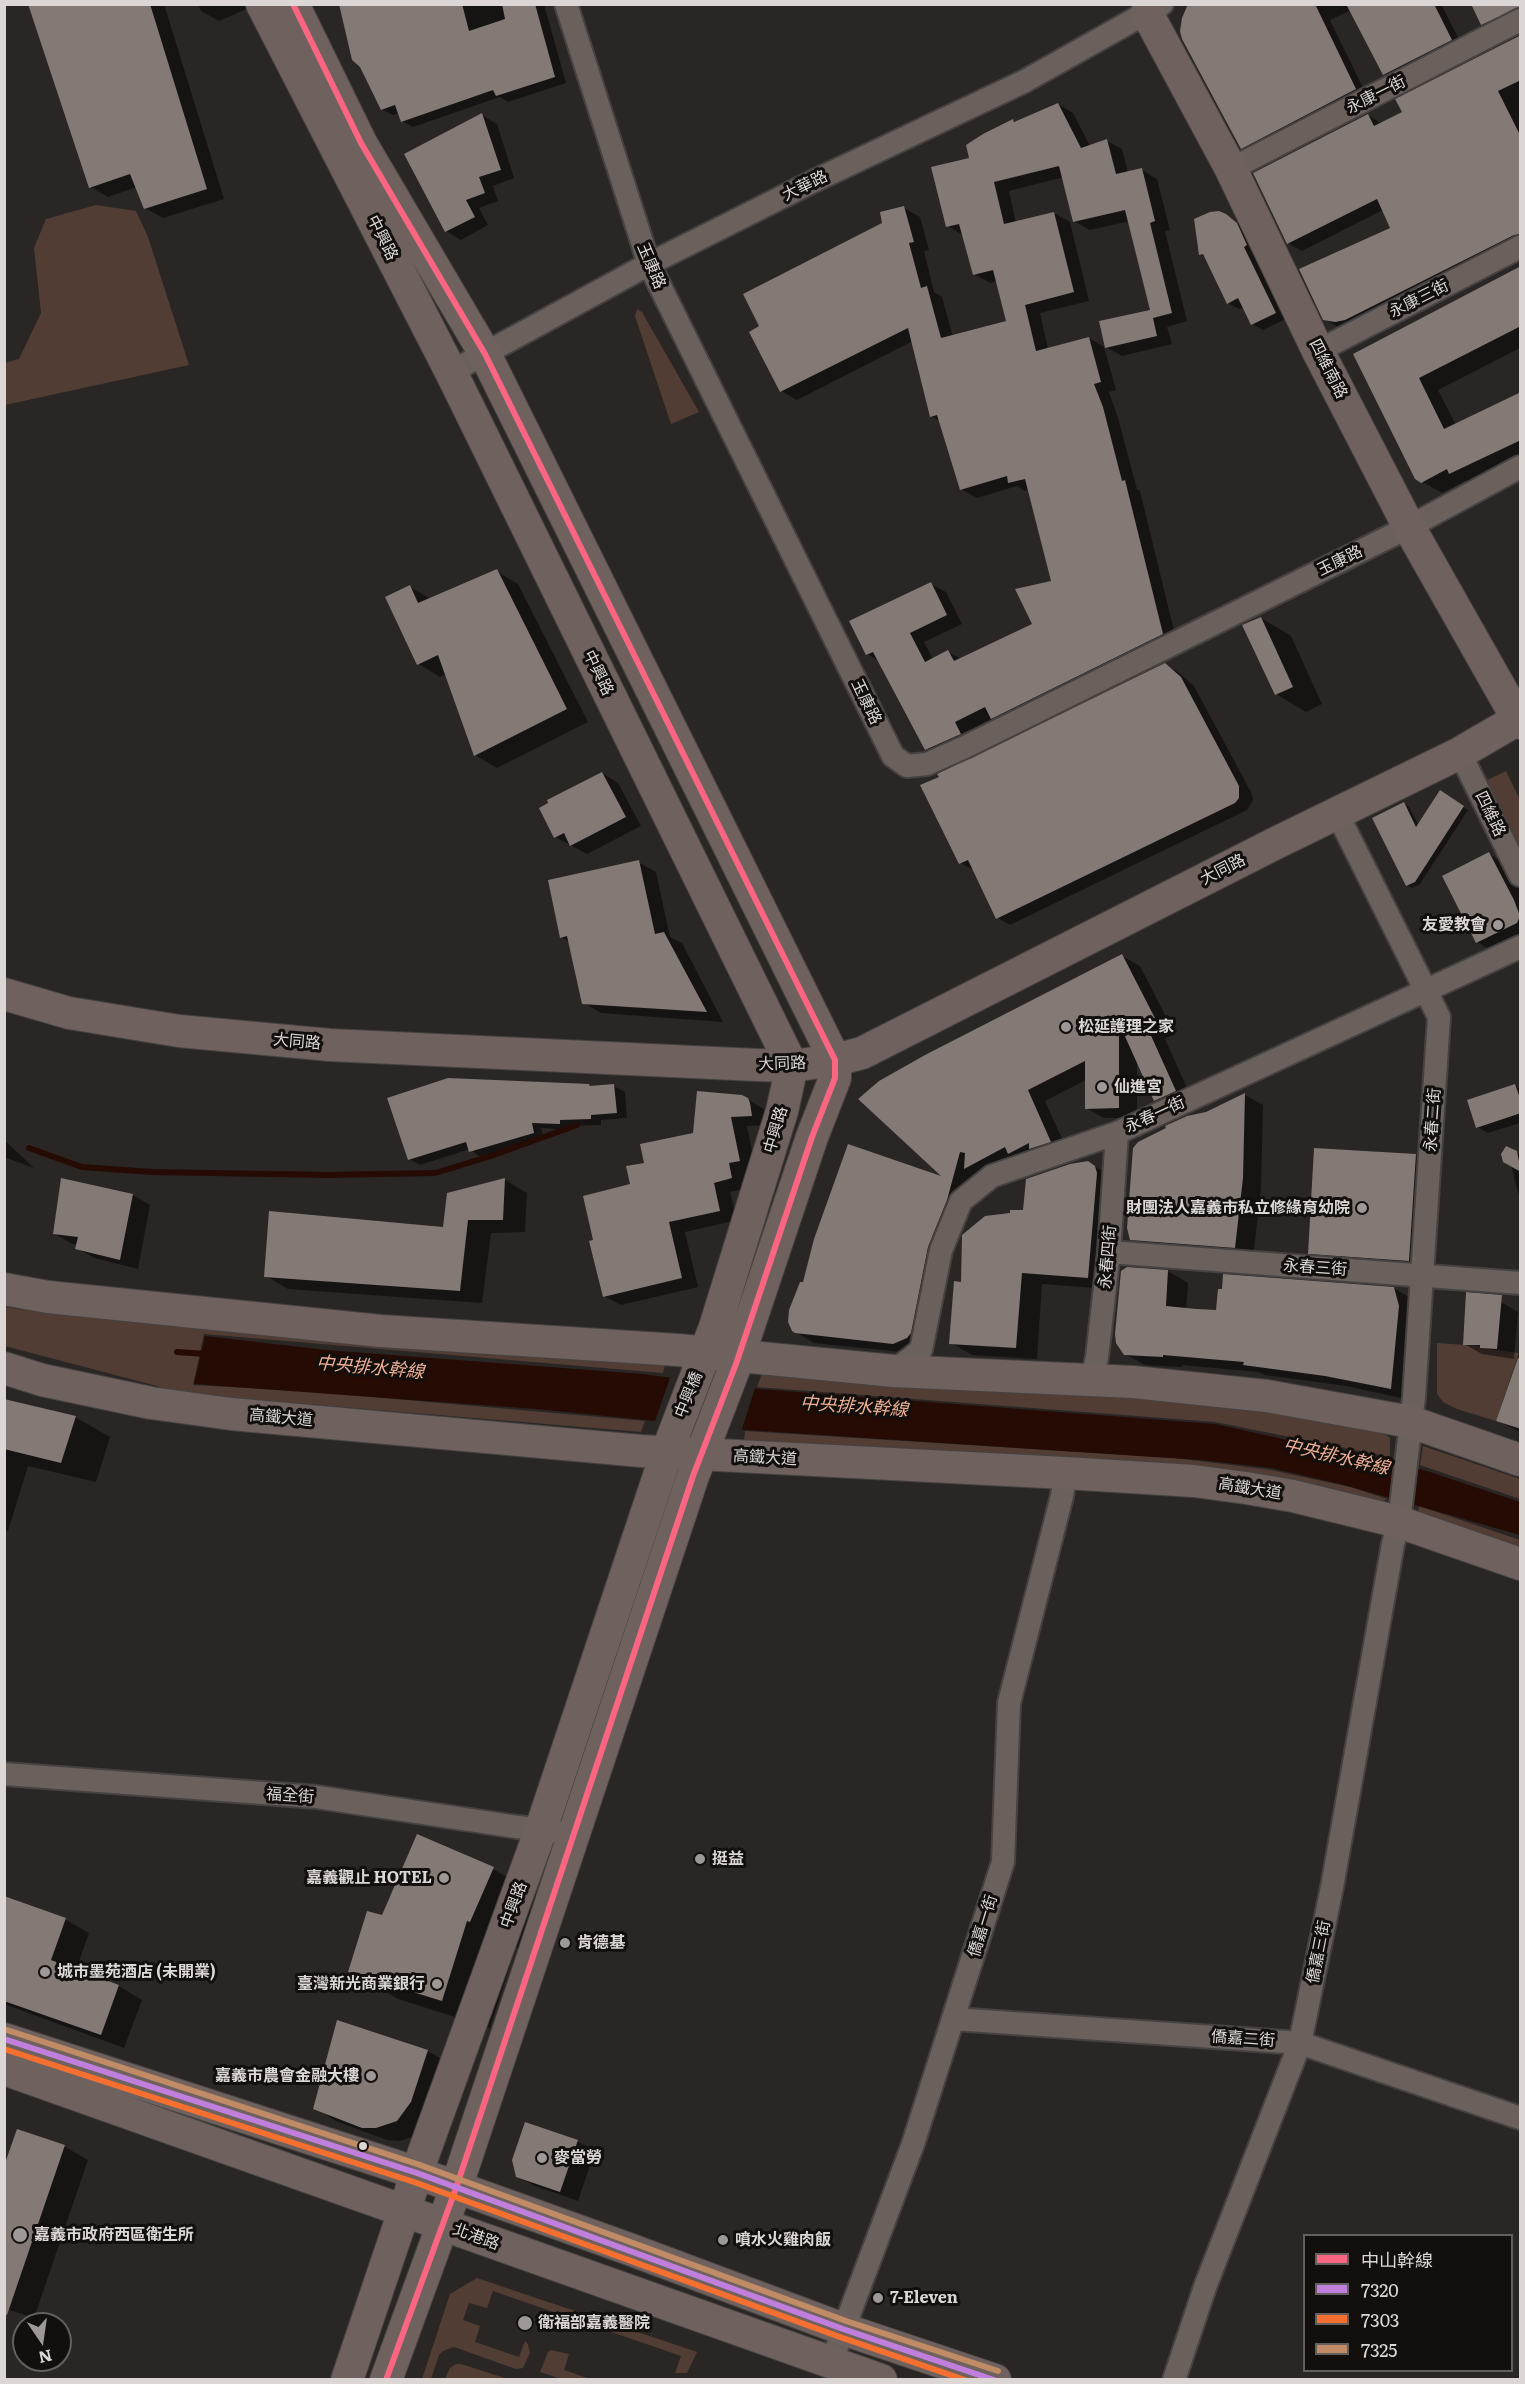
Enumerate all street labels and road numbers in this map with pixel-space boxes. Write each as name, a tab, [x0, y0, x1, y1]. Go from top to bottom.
street label: 永康一街	[1343, 72, 1409, 118]
street label: 大華路	[779, 167, 831, 205]
street label: 中興路	[363, 212, 401, 264]
street label: 玉康路	[633, 240, 669, 292]
street label: 永康三街	[1386, 276, 1452, 322]
street label: 四維南路	[1305, 336, 1351, 402]
street label: 玉康路	[1314, 542, 1366, 580]
street label: 中興路	[579, 647, 617, 699]
street label: 玉康路	[847, 676, 885, 728]
street label: 四維路	[1471, 788, 1509, 840]
street label: 大同路	[1197, 851, 1249, 889]
street label: 大同路	[272, 1030, 322, 1054]
street label: 大同路	[758, 1054, 806, 1074]
street label: 永春二街	[1421, 1087, 1445, 1153]
street label: 永春一街	[1122, 1093, 1188, 1137]
street label: 中興路	[760, 1104, 792, 1156]
street label: 永春四街	[1096, 1224, 1120, 1290]
street label: 永春三街	[1282, 1256, 1348, 1280]
street label: 中興橋	[671, 1369, 707, 1421]
street label: 高鐵大道	[248, 1406, 314, 1430]
street label: 高鐵大道	[733, 1447, 797, 1469]
street label: 高鐵大道	[1217, 1475, 1283, 1503]
street label: 福全街	[265, 1785, 315, 1807]
street label: 中興路	[497, 1879, 531, 1931]
street label: 僑嘉一街	[964, 1893, 1002, 1959]
street label: 僑嘉三街	[1303, 1919, 1335, 1985]
street label: 僑嘉二街	[1210, 2027, 1276, 2051]
street label: 北港路	[450, 2220, 502, 2254]

